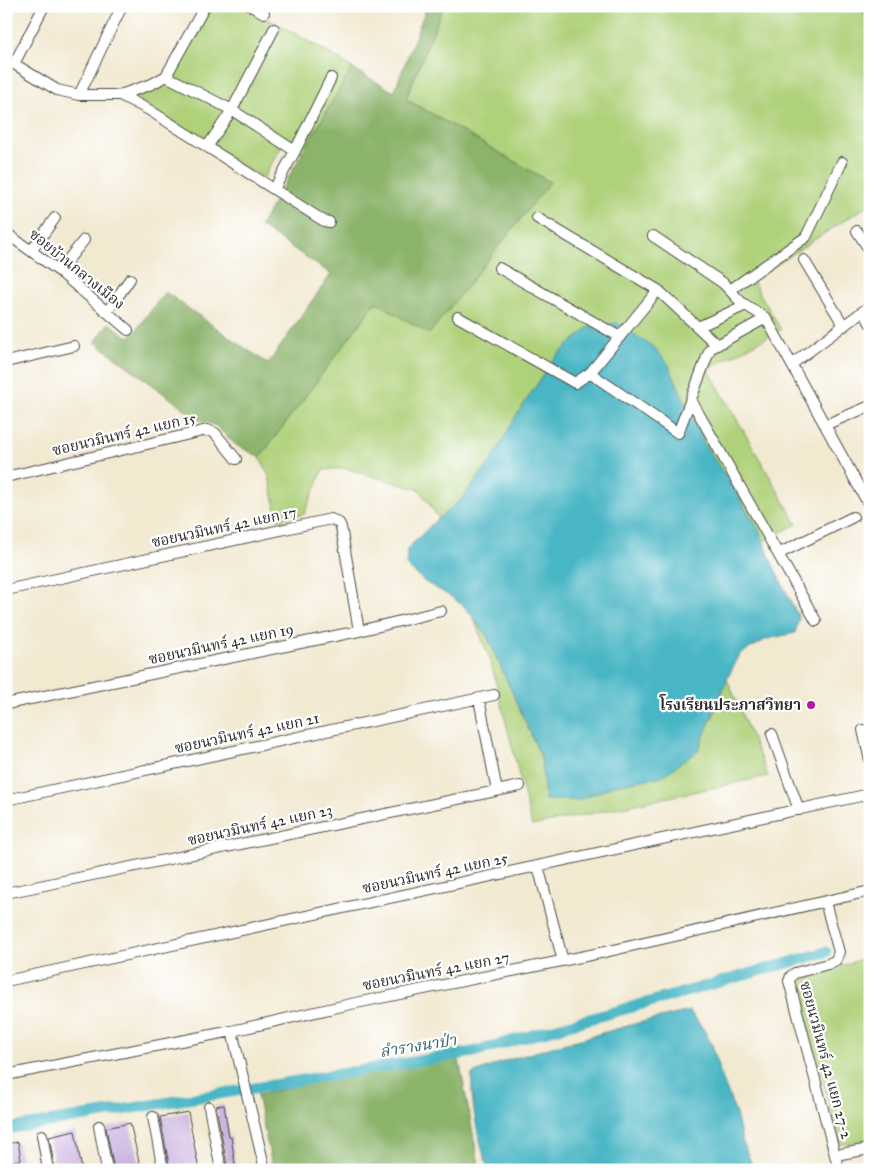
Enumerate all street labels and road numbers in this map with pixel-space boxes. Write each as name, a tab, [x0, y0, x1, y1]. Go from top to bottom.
street label: ซอยบ้านกลางเมือง	[26, 225, 128, 313]
street label: ซอยนวมินทร์ 42 แยก 15	[50, 408, 198, 459]
street label: ซอยนวมินทร์ 42 แยก 17	[150, 502, 298, 551]
street label: ซอยนวมินทร์ 42 แยก 19	[147, 619, 295, 668]
street label: ซอยนวมินทร์ 42 แยก 21	[173, 708, 321, 757]
street label: ซอยนวมินทร์ 42 แยก 23	[186, 800, 334, 849]
street label: ซอยนวมินทร์ 42 แยก 25	[360, 848, 509, 897]
street label: ซอยนวมินทร์ 42 แยก 27	[361, 947, 511, 994]
street label: ซอยนวมินทร์ 42 แยก 27-2	[796, 979, 857, 1141]

